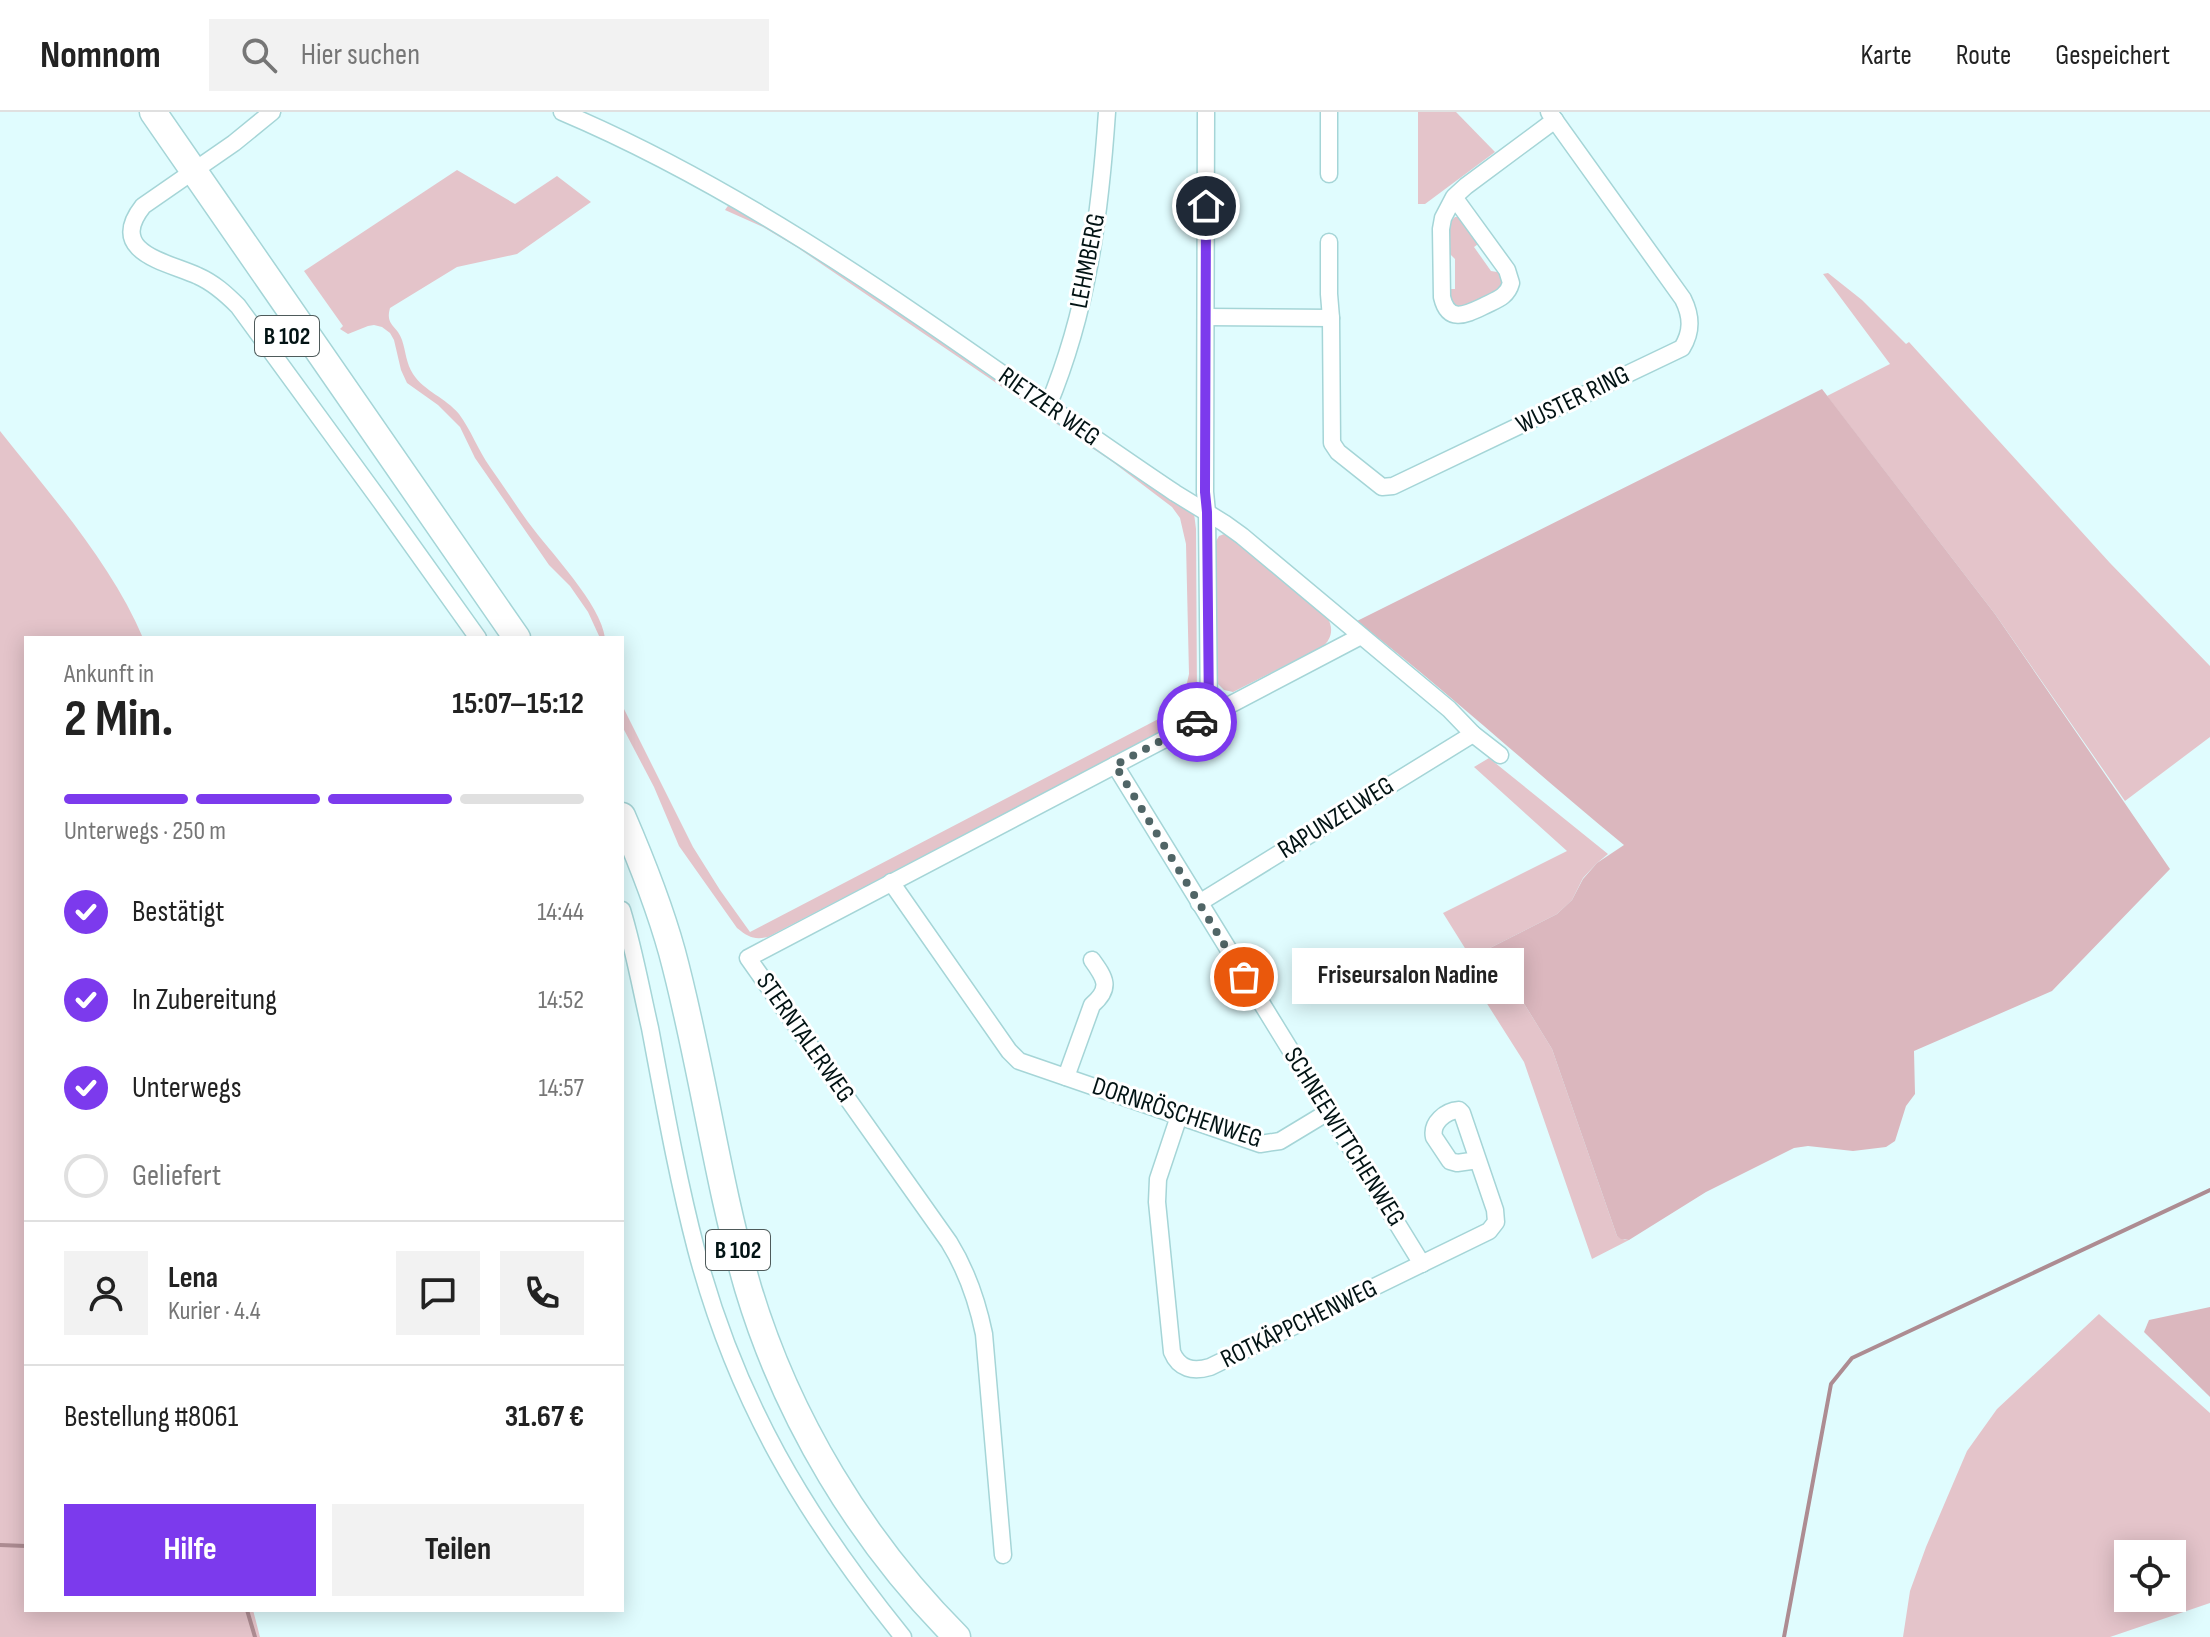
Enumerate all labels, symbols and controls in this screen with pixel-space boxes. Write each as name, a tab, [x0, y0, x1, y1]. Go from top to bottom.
search box	[209, 19, 769, 91]
text: Nomnom	[40, 33, 161, 78]
icon: search	[237, 33, 281, 77]
text: Hier suchen	[301, 37, 420, 73]
text: Karte	[1861, 39, 1912, 72]
text: Route	[1956, 39, 2011, 72]
text: Gespeichert	[2055, 39, 2170, 72]
pin	[1172, 172, 1240, 240]
icon: home	[1184, 184, 1228, 228]
street label: LEHMBERG	[1064, 211, 1112, 311]
road number: B 102	[255, 316, 319, 356]
street label: WUSTER RING	[1512, 359, 1634, 441]
street label: RIETZER WEG	[992, 361, 1106, 453]
text: Ankunft in	[64, 659, 154, 690]
courier	[1157, 682, 1237, 762]
text: 15:07–15:12	[452, 686, 584, 722]
text: 2 Min.	[64, 688, 173, 751]
icon: car	[1175, 700, 1219, 744]
street label: RAPUNZELWEG	[1272, 770, 1400, 866]
text: Unterwegs · 250 m	[64, 816, 226, 847]
icon: check	[64, 890, 108, 934]
text: Bestätigt	[132, 894, 224, 930]
text: 14:44	[537, 897, 584, 928]
pin	[1210, 943, 1278, 1011]
callout: Friseursalon Nadine	[1292, 949, 1524, 1005]
icon: bag	[1222, 955, 1266, 999]
text: Friseursalon Nadine	[1318, 960, 1498, 991]
street label: STERNTALERWEG	[749, 967, 861, 1109]
icon: check	[64, 978, 108, 1022]
text: In Zubereitung	[132, 982, 277, 1018]
text: 14:52	[538, 985, 584, 1016]
street label: SCHNEEWITTCHENWEG	[1277, 1042, 1411, 1232]
icon: check	[64, 1066, 108, 1110]
text: Unterwegs	[132, 1070, 241, 1106]
street label: DORNRÖSCHENWEG	[1088, 1071, 1266, 1155]
text: 14:57	[538, 1073, 584, 1104]
text: Geliefert	[132, 1158, 221, 1194]
road number: B 102	[706, 1230, 770, 1270]
button: person	[64, 1251, 148, 1335]
button: chat	[396, 1251, 480, 1335]
button: phone	[500, 1251, 584, 1335]
text: Lena	[168, 1260, 218, 1296]
street label: ROTKÄPPCHENWEG	[1216, 1273, 1382, 1375]
text: Kurier · 4.4	[168, 1296, 261, 1327]
text: Bestellung #8061	[64, 1399, 238, 1435]
text: 31.67 €	[505, 1399, 584, 1435]
button: Hilfe	[64, 1504, 316, 1596]
button: Teilen	[332, 1504, 584, 1596]
map controls	[2114, 1540, 2186, 1612]
button: locate	[2114, 1540, 2186, 1612]

